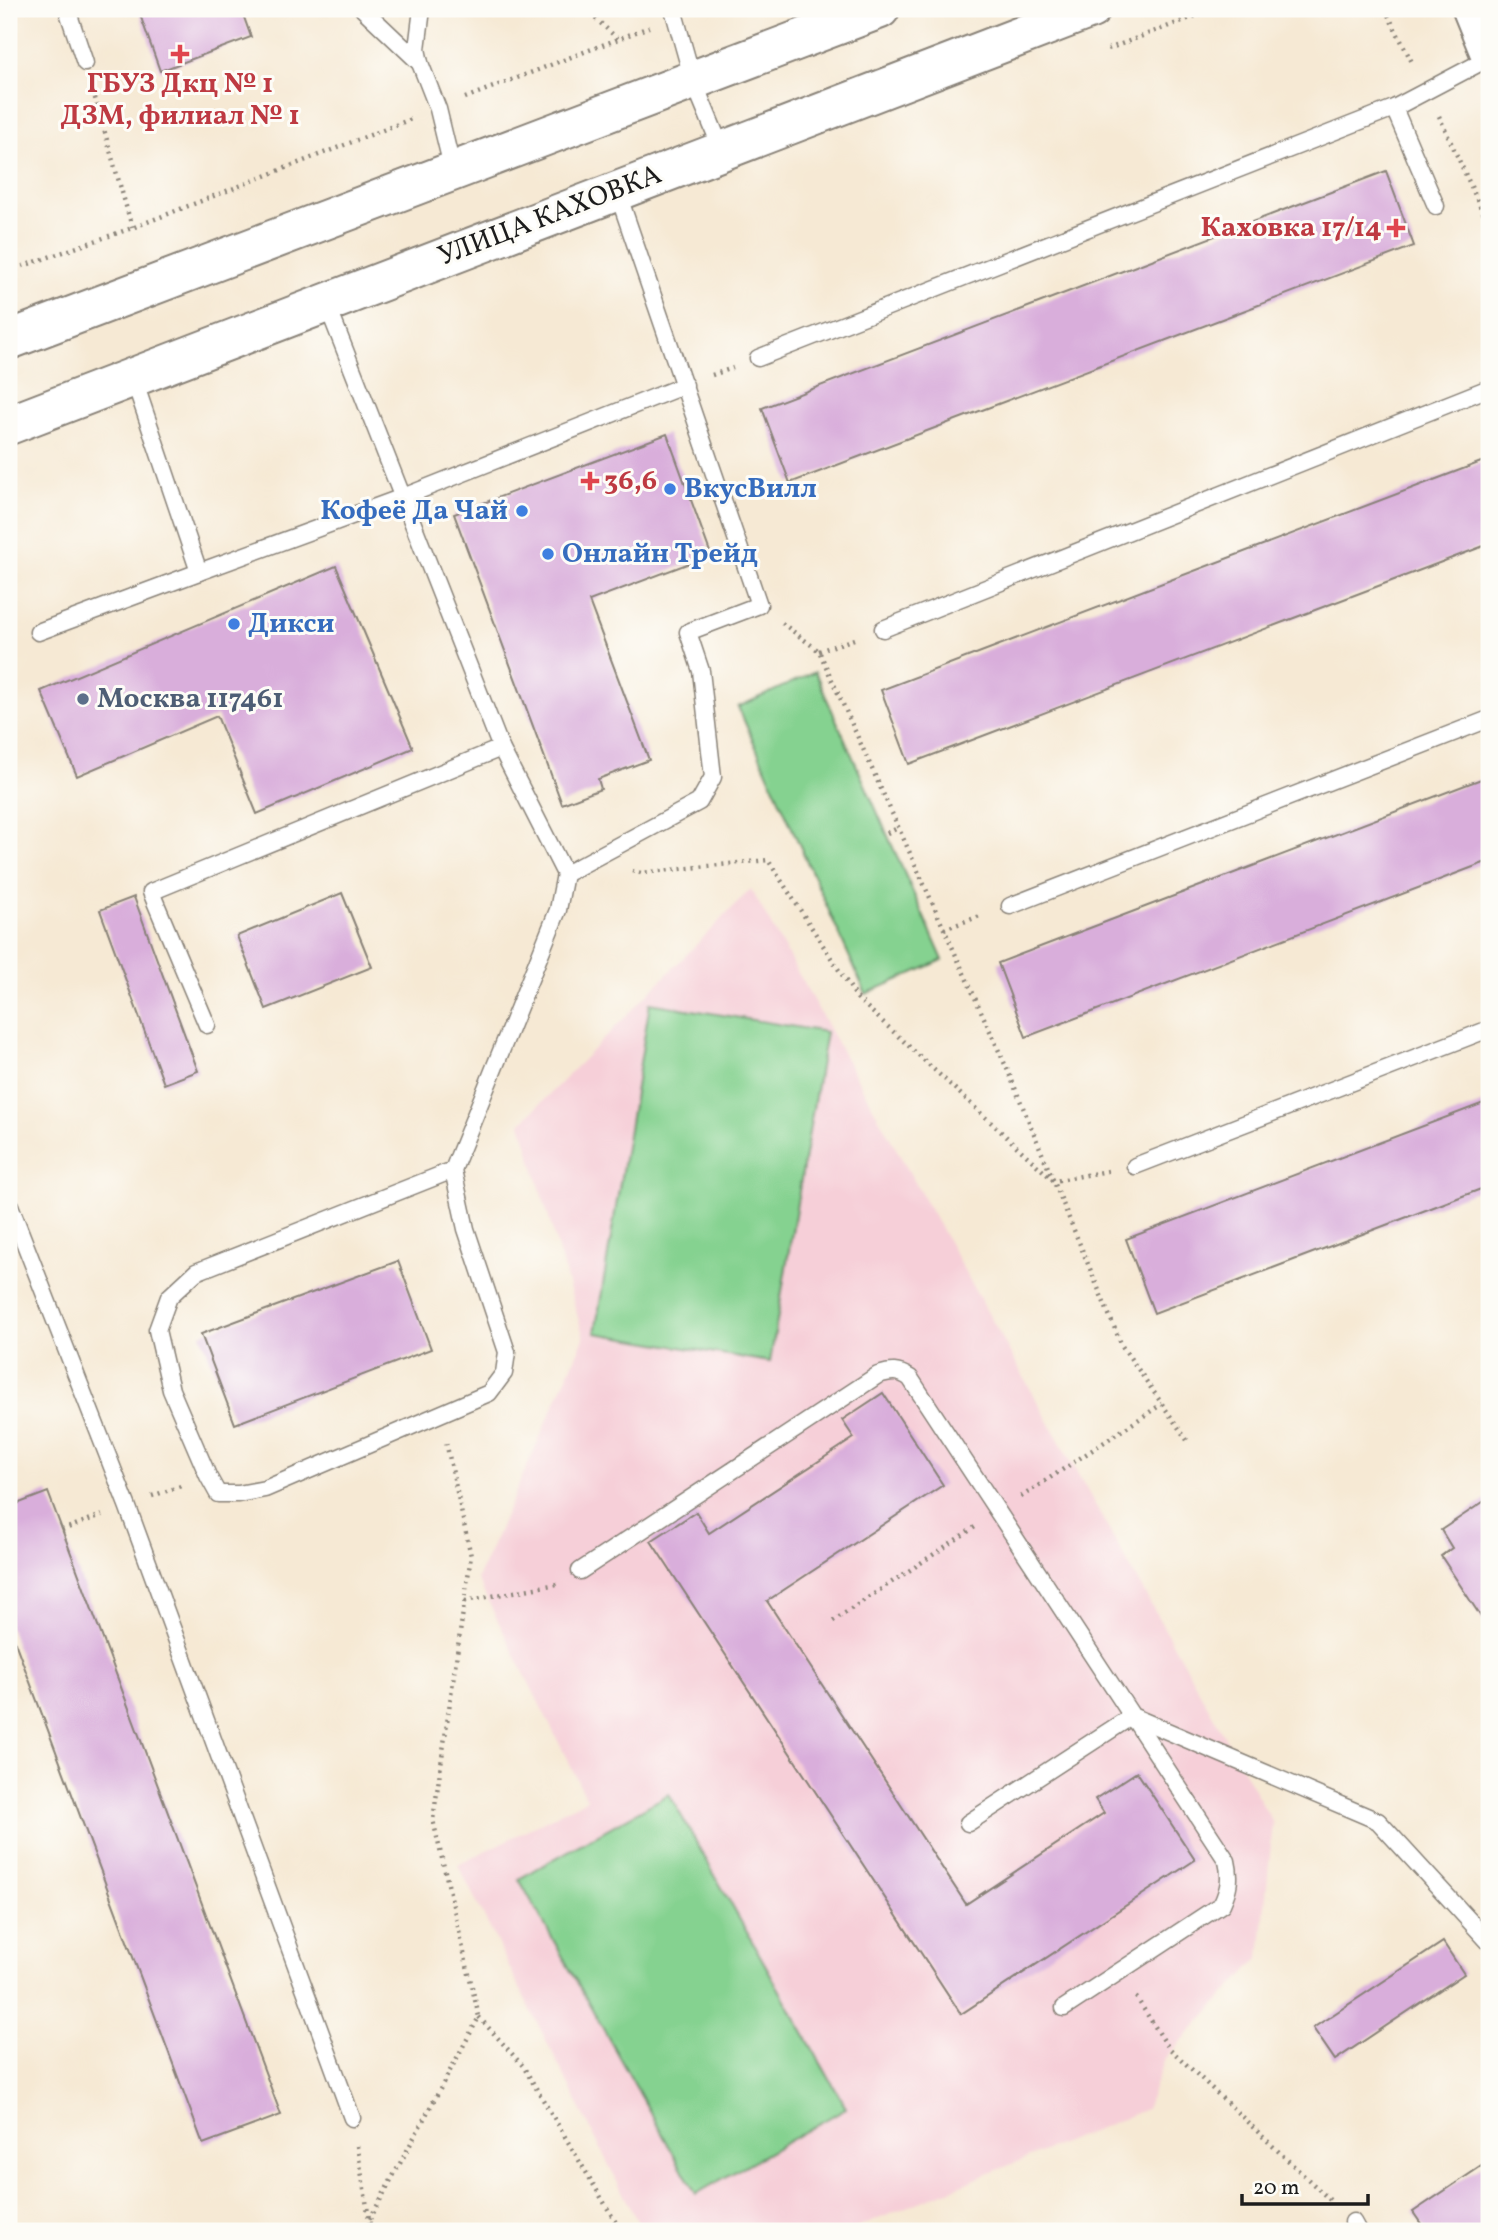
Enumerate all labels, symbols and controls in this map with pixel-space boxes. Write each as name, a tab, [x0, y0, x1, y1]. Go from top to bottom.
marker: ГБУЗ Дкц № 1 ДЗМ, филиал № 1	[170, 44, 190, 64]
place label: ГБУЗ Дкц № 1 ДЗМ, филиал № 1	[60, 65, 300, 136]
street label: УЛИЦА КАХОВКА	[433, 155, 668, 277]
place label: Каховка 17/14	[1201, 209, 1382, 248]
marker: Каховка 17/14	[1388, 220, 1404, 236]
place label: 36,6	[604, 462, 657, 501]
place label: ВкусВилл	[684, 470, 817, 509]
marker: 36,6	[582, 473, 598, 489]
marker: ВкусВилл	[662, 481, 678, 497]
place label: Кофеё Да Чай	[320, 492, 508, 531]
marker: Кофеё Да Чай	[514, 503, 530, 519]
place label: Онлайн Трейд	[562, 535, 758, 574]
marker: Онлайн Трейд	[540, 546, 556, 562]
place label: Дикси	[248, 605, 335, 644]
marker: Дикси	[226, 616, 242, 632]
place label: Москва 117461	[97, 680, 283, 719]
marker: Москва 117461	[75, 691, 91, 707]
scale bar	[1242, 2163, 1368, 2207]
text: 20 m	[1253, 2174, 1299, 2203]

